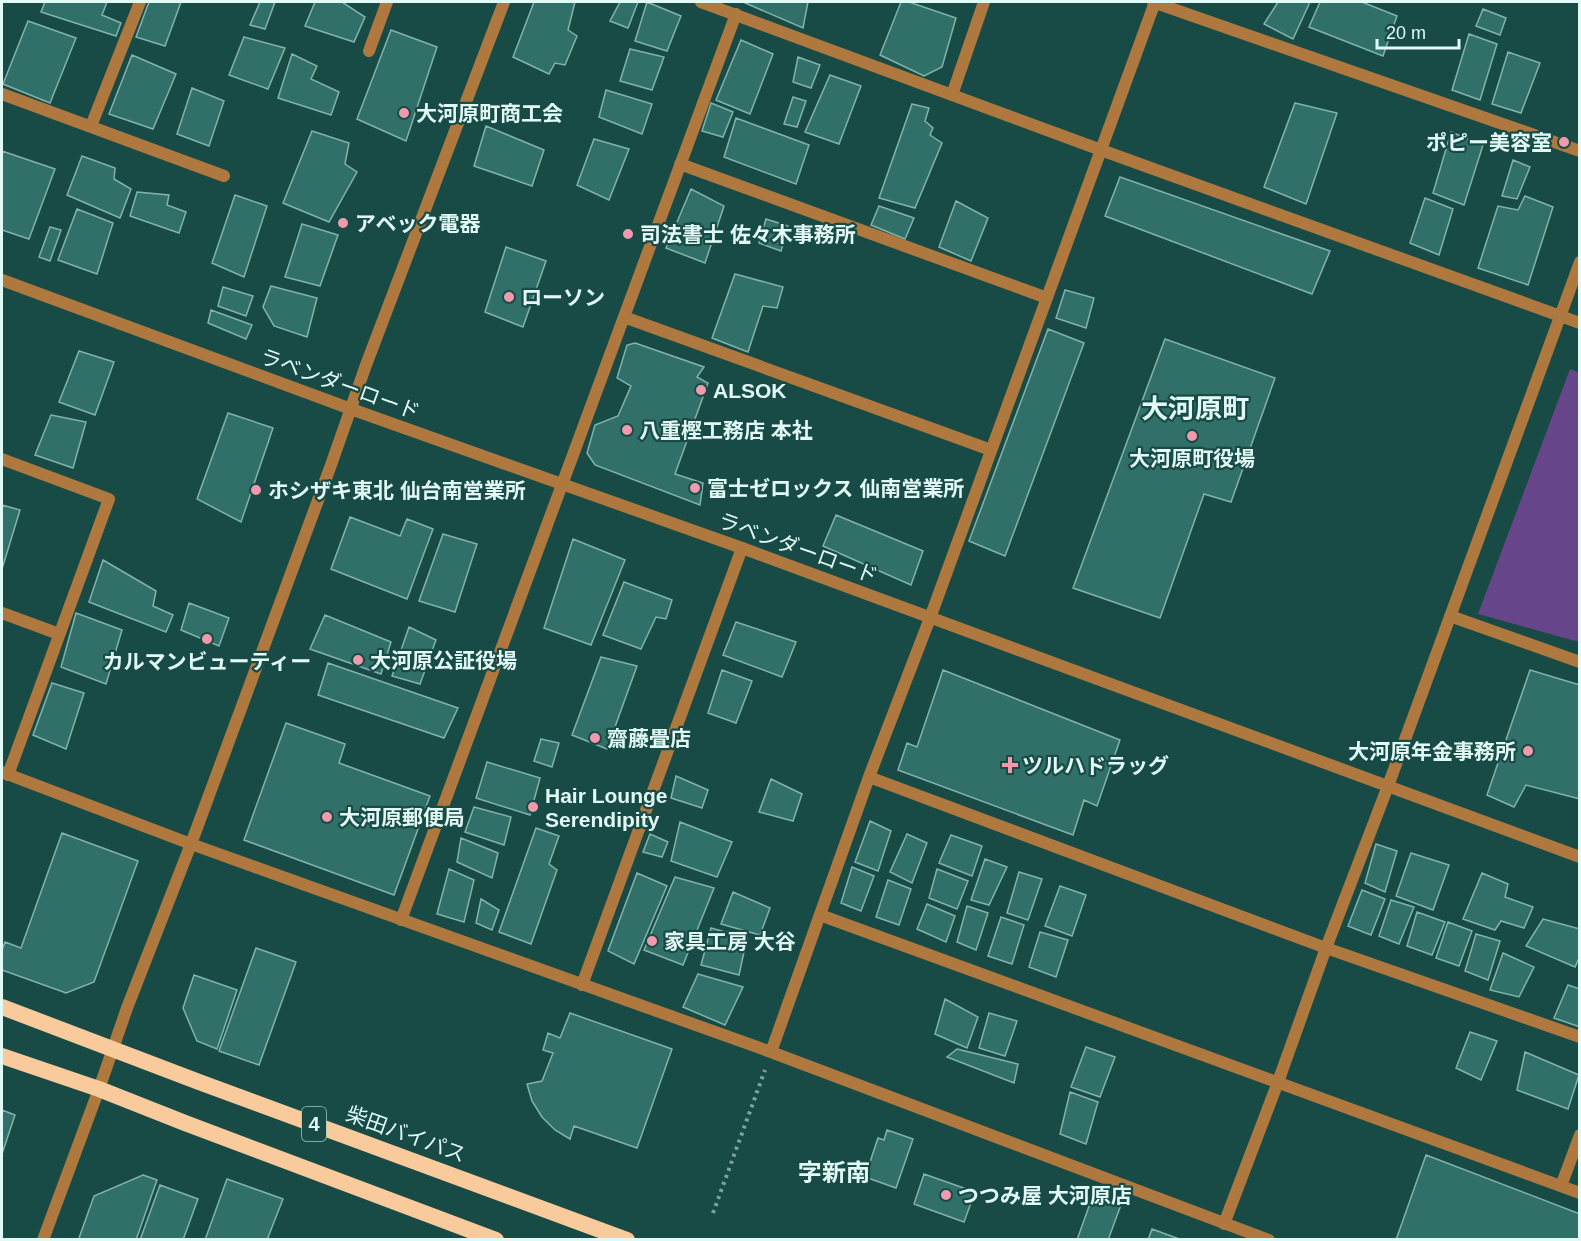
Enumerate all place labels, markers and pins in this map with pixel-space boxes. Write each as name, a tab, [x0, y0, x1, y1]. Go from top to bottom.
place label: 大河原町商工会	[416, 102, 563, 125]
marker: 大河原町商工会	[397, 106, 411, 120]
place label: ポピー美容室	[1426, 131, 1552, 154]
marker: ポピー美容室	[1557, 135, 1571, 149]
place label: アベック電器	[355, 212, 481, 235]
marker: アベック電器	[336, 216, 350, 230]
place label: 司法書士 佐々木事務所	[640, 223, 856, 246]
marker: 司法書士 佐々木事務所	[621, 227, 635, 241]
place label: ローソン	[521, 286, 605, 309]
marker: ローソン	[502, 290, 516, 304]
place label: ALSOK	[713, 379, 787, 402]
marker: ALSOK	[694, 383, 708, 397]
place label: 八重樫工務店 本社	[639, 419, 813, 442]
marker: 八重樫工務店 本社	[620, 423, 634, 437]
marker: 大河原町役場	[1185, 429, 1199, 443]
place label: 大河原町役場	[1129, 447, 1255, 470]
place label: 富士ゼロックス 仙南営業所	[707, 477, 964, 500]
place label: ホシザキ東北 仙台南営業所	[268, 479, 526, 502]
marker: 富士ゼロックス 仙南営業所	[688, 481, 702, 495]
marker: ホシザキ東北 仙台南営業所	[249, 483, 263, 497]
marker: カルマンビューティー	[200, 632, 214, 646]
place label: 大河原公証役場	[370, 649, 517, 672]
place label: カルマンビューティー	[103, 650, 311, 673]
marker: 大河原公証役場	[351, 653, 365, 667]
place label: 齋藤畳店	[607, 727, 691, 750]
marker: 齋藤畳店	[588, 731, 602, 745]
place label: 大河原年金事務所	[1348, 740, 1516, 763]
marker: 大河原年金事務所	[1521, 744, 1535, 758]
place label: ツルハドラッグ	[1022, 754, 1169, 777]
marker: ツルハドラッグ	[1003, 758, 1017, 772]
place label: Hair Lounge Serendipity	[545, 784, 668, 831]
marker: Hair Lounge Serendipity	[526, 800, 540, 814]
place label: 大河原郵便局	[339, 806, 465, 829]
marker: 大河原郵便局	[320, 810, 334, 824]
place label: 家具工房 大谷	[664, 930, 796, 953]
marker: 家具工房 大谷	[645, 934, 659, 948]
place label: つつみ屋 大河原店	[958, 1184, 1132, 1207]
marker: つつみ屋 大河原店	[939, 1188, 953, 1202]

